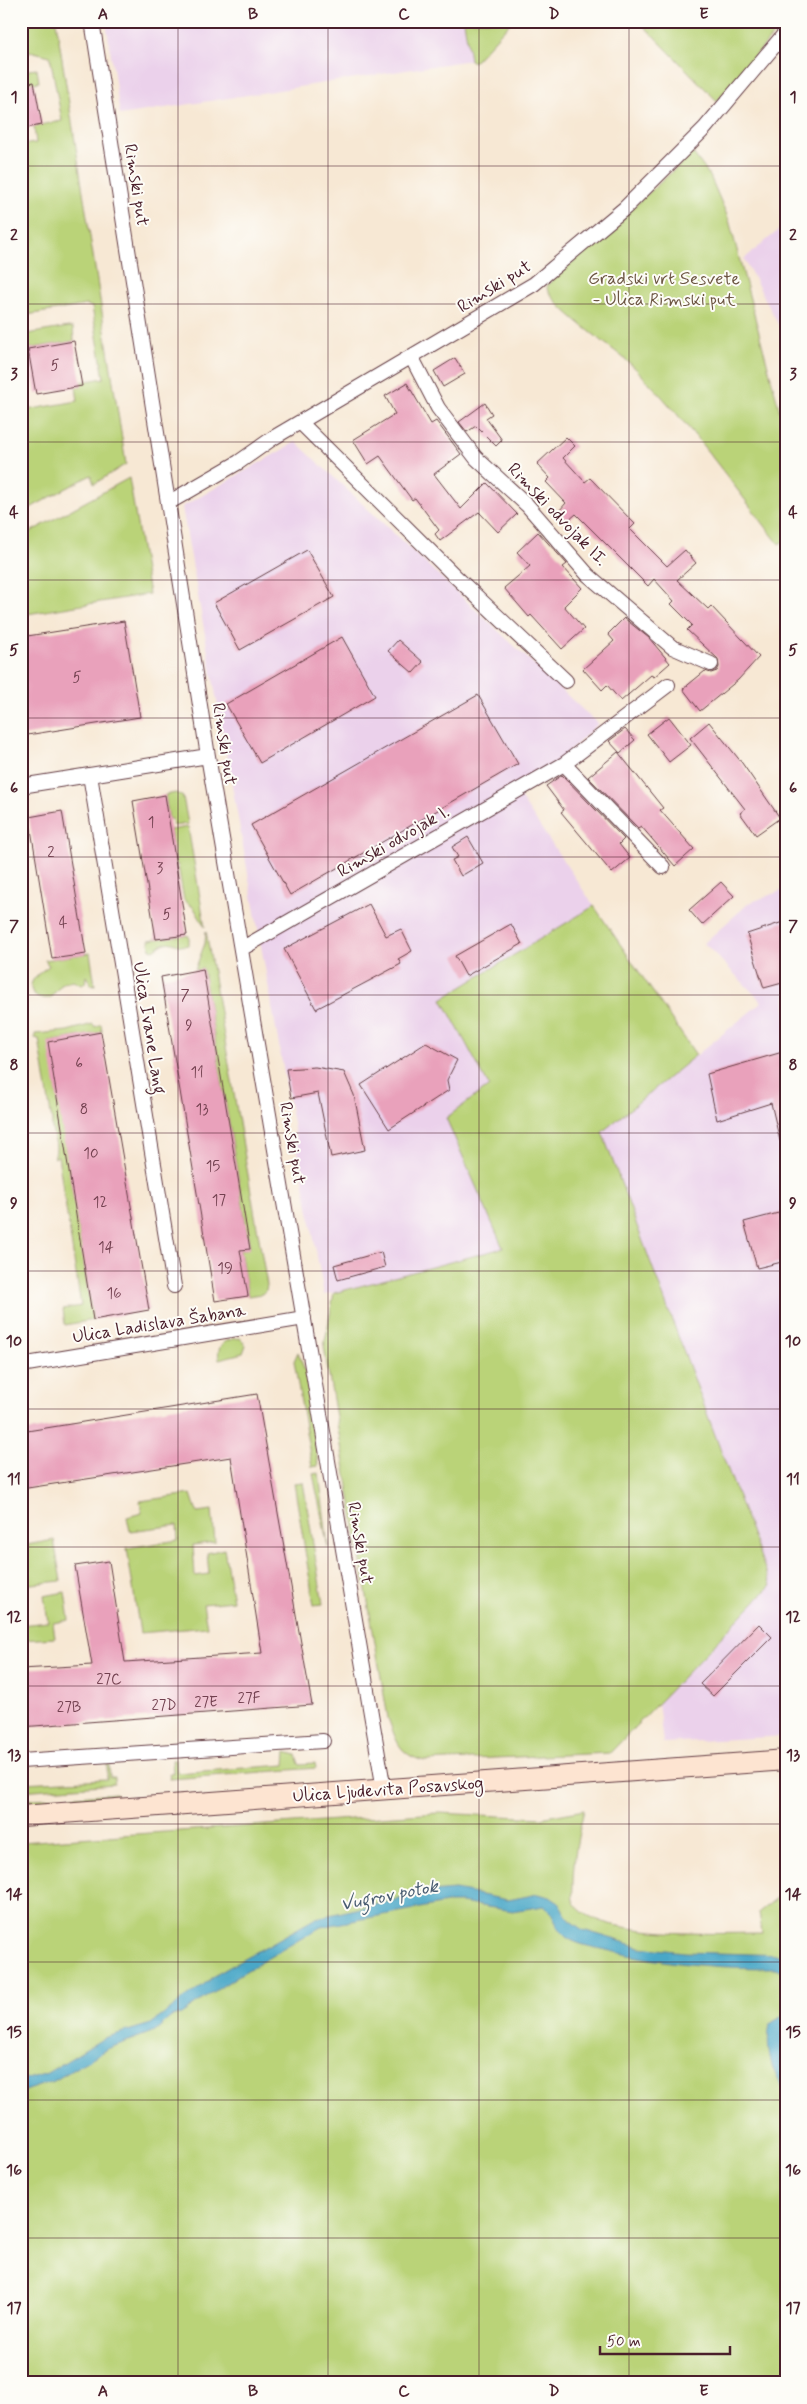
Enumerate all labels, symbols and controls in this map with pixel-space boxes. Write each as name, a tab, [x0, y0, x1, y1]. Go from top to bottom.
text: A	[98, 4, 108, 25]
text: B	[248, 4, 258, 25]
text: C	[398, 4, 410, 25]
text: D	[548, 4, 560, 25]
text: E	[699, 4, 709, 25]
text: 1	[10, 87, 18, 108]
text: 1	[789, 87, 797, 108]
street label: Rimski put	[118, 142, 154, 228]
text: 2	[10, 225, 18, 246]
text: 2	[789, 225, 797, 246]
street label: Rimski put	[453, 255, 536, 319]
park label: Gradski vrt Sesvete - Ulica Rimski put	[588, 267, 740, 312]
house number: 5	[50, 356, 60, 376]
text: 3	[10, 364, 18, 385]
text: 3	[789, 364, 797, 385]
street label: Rimski odvojak II.	[502, 458, 613, 572]
text: 4	[9, 502, 19, 523]
text: 4	[788, 502, 798, 523]
text: 5	[9, 640, 19, 661]
text: 5	[788, 640, 798, 661]
house number: 5	[72, 668, 82, 688]
street label: Rimski put	[206, 701, 242, 787]
text: 6	[10, 778, 18, 799]
text: 6	[789, 778, 797, 799]
street label: Rimski odvojak I.	[333, 800, 454, 884]
house number: 1	[148, 813, 154, 833]
house number: 2	[47, 843, 55, 863]
house number: 3	[157, 859, 164, 879]
house number: 5	[162, 905, 172, 925]
house number: 4	[59, 913, 68, 933]
text: 7	[9, 916, 19, 937]
text: 7	[788, 916, 798, 937]
street label: Ulica Ivane Lang	[125, 960, 171, 1096]
house number: 7	[180, 986, 190, 1006]
house number: 9	[185, 1016, 193, 1036]
house number: 6	[75, 1054, 83, 1074]
text: 8	[9, 1055, 19, 1076]
text: 8	[788, 1055, 798, 1076]
house number: 11	[190, 1063, 204, 1083]
house number: 8	[80, 1100, 88, 1120]
house number: 13	[195, 1100, 209, 1120]
street label: Rimski put	[273, 1100, 311, 1186]
house number: 10	[83, 1144, 99, 1164]
house number: 15	[206, 1157, 220, 1177]
house number: 17	[212, 1191, 227, 1211]
text: 9	[10, 1193, 18, 1214]
house number: 12	[93, 1193, 107, 1213]
text: 9	[789, 1193, 797, 1214]
house number: 14	[98, 1238, 114, 1258]
house number: 19	[217, 1259, 233, 1279]
house number: 16	[106, 1284, 122, 1304]
street label: Ulica Ladislava Šabana	[71, 1298, 248, 1350]
text: 10	[6, 1331, 22, 1352]
text: 10	[785, 1331, 801, 1352]
text: 11	[7, 1469, 21, 1490]
text: 11	[786, 1469, 800, 1490]
street label: Rimski put	[341, 1500, 379, 1586]
text: 12	[6, 1607, 22, 1628]
text: 12	[785, 1607, 801, 1628]
house number: 27C	[96, 1670, 122, 1690]
house number: 27F	[238, 1689, 260, 1709]
house number: 27E	[194, 1693, 218, 1713]
house number: 27D	[151, 1696, 177, 1716]
house number: 27B	[57, 1698, 81, 1718]
text: 13	[7, 1745, 21, 1766]
text: 13	[786, 1745, 800, 1766]
street label: Ulica Ljudevita Posavskog	[292, 1771, 484, 1810]
water label: Vugrov potok	[338, 1874, 442, 1919]
text: 14	[6, 1884, 23, 1905]
text: 14	[785, 1884, 802, 1905]
text: 15	[6, 2022, 22, 2043]
text: 15	[785, 2022, 801, 2043]
text: 16	[6, 2160, 22, 2181]
text: 16	[785, 2160, 801, 2181]
text: 17	[6, 2298, 22, 2319]
text: 17	[785, 2298, 801, 2319]
scale bar	[600, 2324, 730, 2356]
text: 50 m	[607, 2332, 641, 2352]
text: A	[98, 2381, 108, 2402]
text: B	[248, 2381, 258, 2402]
text: C	[398, 2381, 410, 2402]
text: D	[548, 2381, 560, 2402]
text: E	[699, 2381, 709, 2402]

